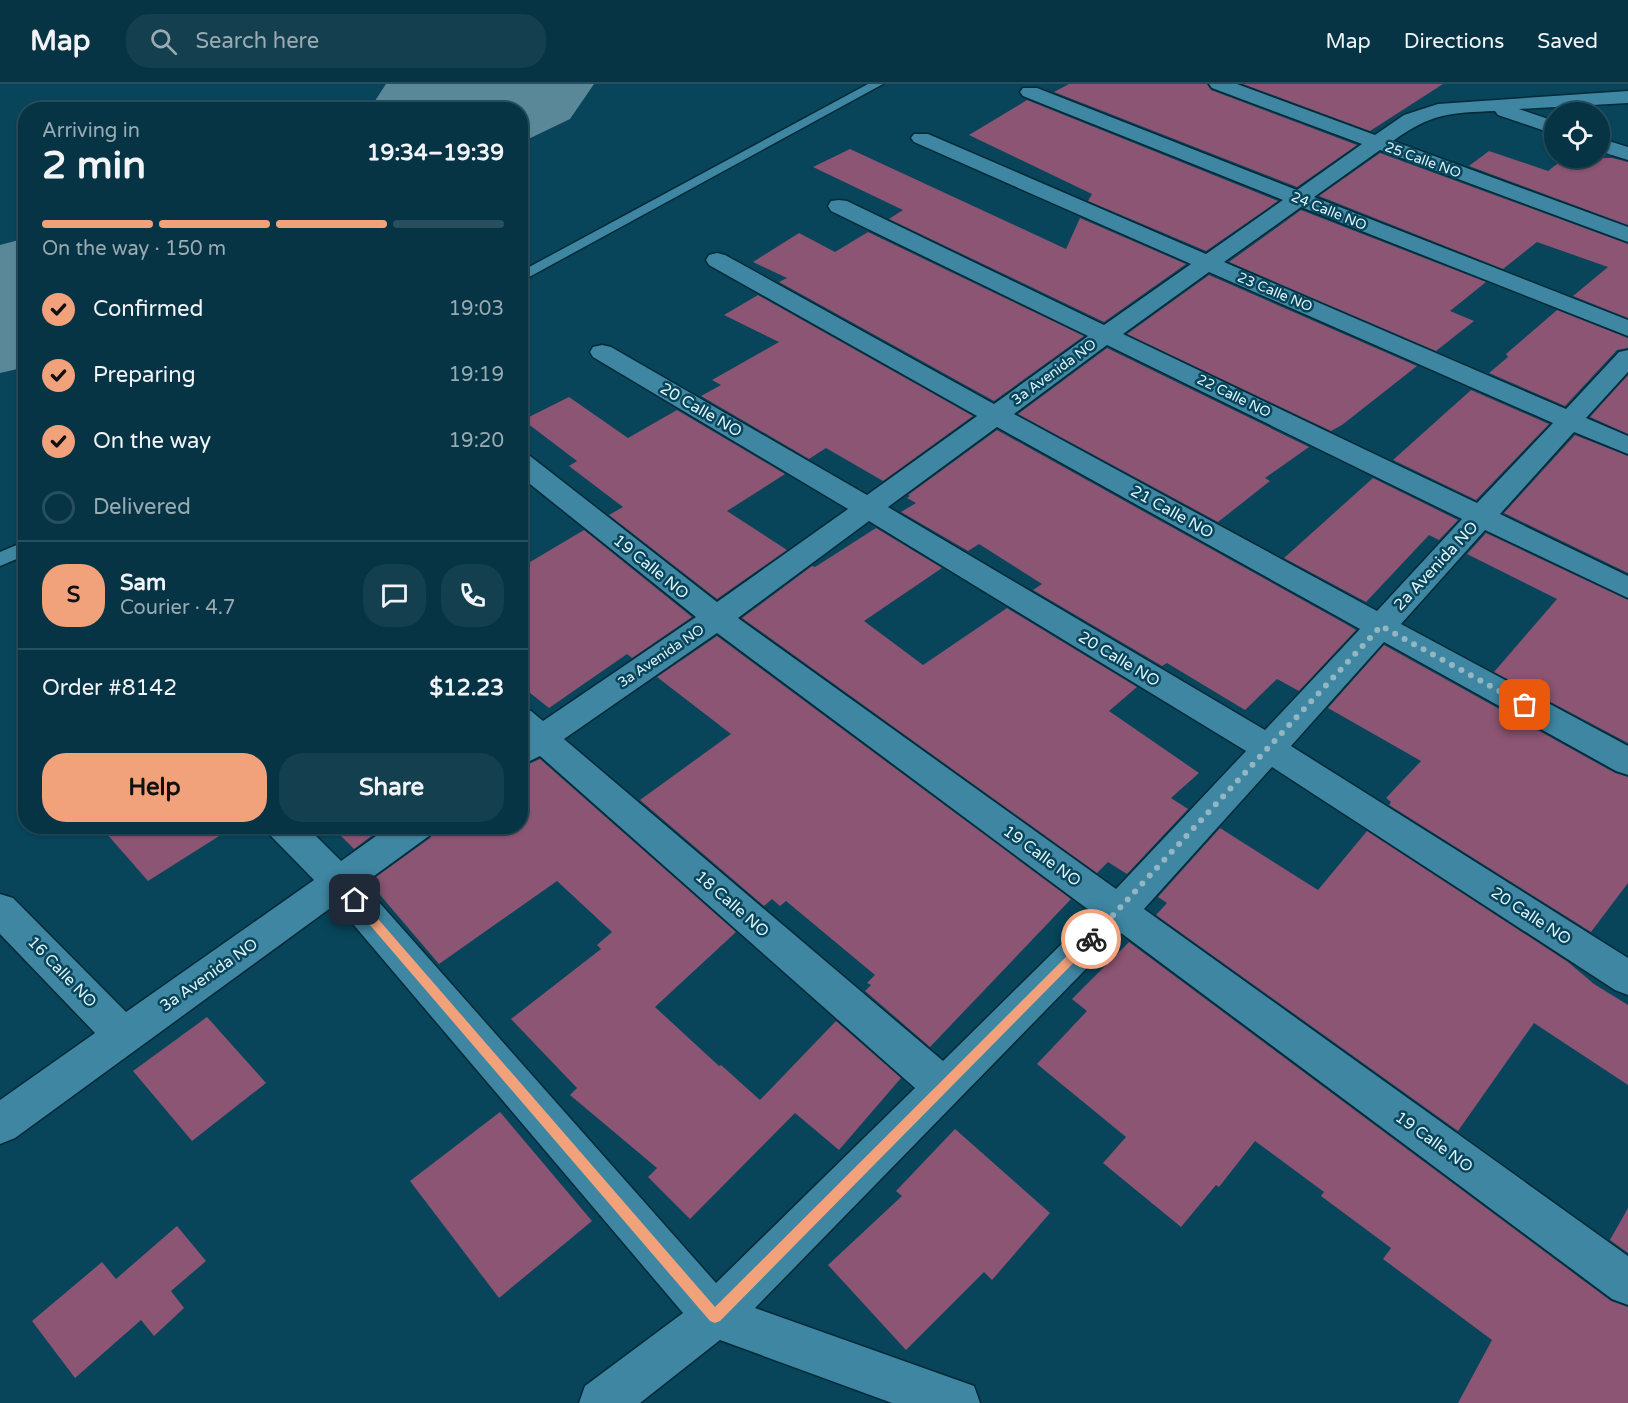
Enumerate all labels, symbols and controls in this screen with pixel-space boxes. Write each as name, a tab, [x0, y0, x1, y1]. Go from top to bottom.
search box	[126, 14, 546, 68]
text: Map	[30, 24, 90, 58]
icon: search	[147, 25, 180, 58]
text: Search here	[195, 28, 319, 54]
text: Map	[1325, 29, 1371, 54]
text: Directions	[1404, 29, 1504, 54]
text: Saved	[1537, 29, 1598, 54]
map controls	[1544, 102, 1610, 168]
button: locate	[1544, 102, 1610, 168]
text: Arriving in	[42, 119, 140, 143]
street label: 25 Calle NO	[1383, 138, 1463, 182]
text: 19:34–19:39	[367, 140, 504, 166]
text: 2 min	[42, 142, 146, 189]
street label: 24 Calle NO	[1289, 188, 1369, 234]
text: On the way · 150 m	[42, 237, 226, 261]
street label: 23 Calle NO	[1235, 269, 1315, 315]
icon: check	[42, 293, 75, 326]
text: Confirmed	[93, 296, 203, 322]
text: 19:03	[449, 297, 504, 321]
street label: 3a Avenida NO	[1008, 336, 1100, 408]
icon: check	[42, 359, 75, 392]
text: Preparing	[93, 362, 196, 388]
text: 19:19	[449, 363, 504, 387]
street label: 22 Calle NO	[1194, 371, 1274, 421]
street label: 20 Calle NO	[656, 378, 746, 442]
icon: check	[42, 425, 75, 458]
text: On the way	[93, 428, 211, 454]
text: 19:20	[449, 429, 504, 453]
street label: 21 Calle NO	[1127, 481, 1217, 543]
text: Delivered	[93, 494, 191, 520]
street label: 2a Avenida NO	[1390, 517, 1482, 615]
street label: 19 Calle NO	[609, 530, 693, 604]
button: chat	[363, 564, 426, 627]
button: phone	[441, 564, 504, 627]
text: Sam	[120, 570, 166, 596]
text: S	[67, 582, 80, 608]
text: Courier · 4.7	[120, 596, 235, 620]
street label: 3a Avenida NO	[615, 621, 707, 691]
street label: 20 Calle NO	[1075, 627, 1163, 691]
text: Order #8142	[42, 675, 177, 701]
text: $12.23	[429, 675, 504, 701]
pin	[1499, 679, 1550, 730]
icon: bag	[1508, 688, 1541, 721]
button: Help	[42, 753, 267, 822]
button: Share	[279, 753, 504, 822]
street label: 19 Calle NO	[999, 821, 1085, 891]
street label: 18 Calle NO	[691, 866, 773, 942]
pin	[329, 874, 380, 925]
icon: home	[338, 883, 371, 916]
street label: 20 Calle NO	[1487, 883, 1575, 949]
courier	[1061, 909, 1121, 969]
icon: bike	[1075, 923, 1108, 956]
street label: 16 Calle NO	[23, 932, 101, 1012]
street label: 3a Avenida NO	[156, 934, 262, 1016]
street label: 19 Calle NO	[1391, 1107, 1477, 1177]

